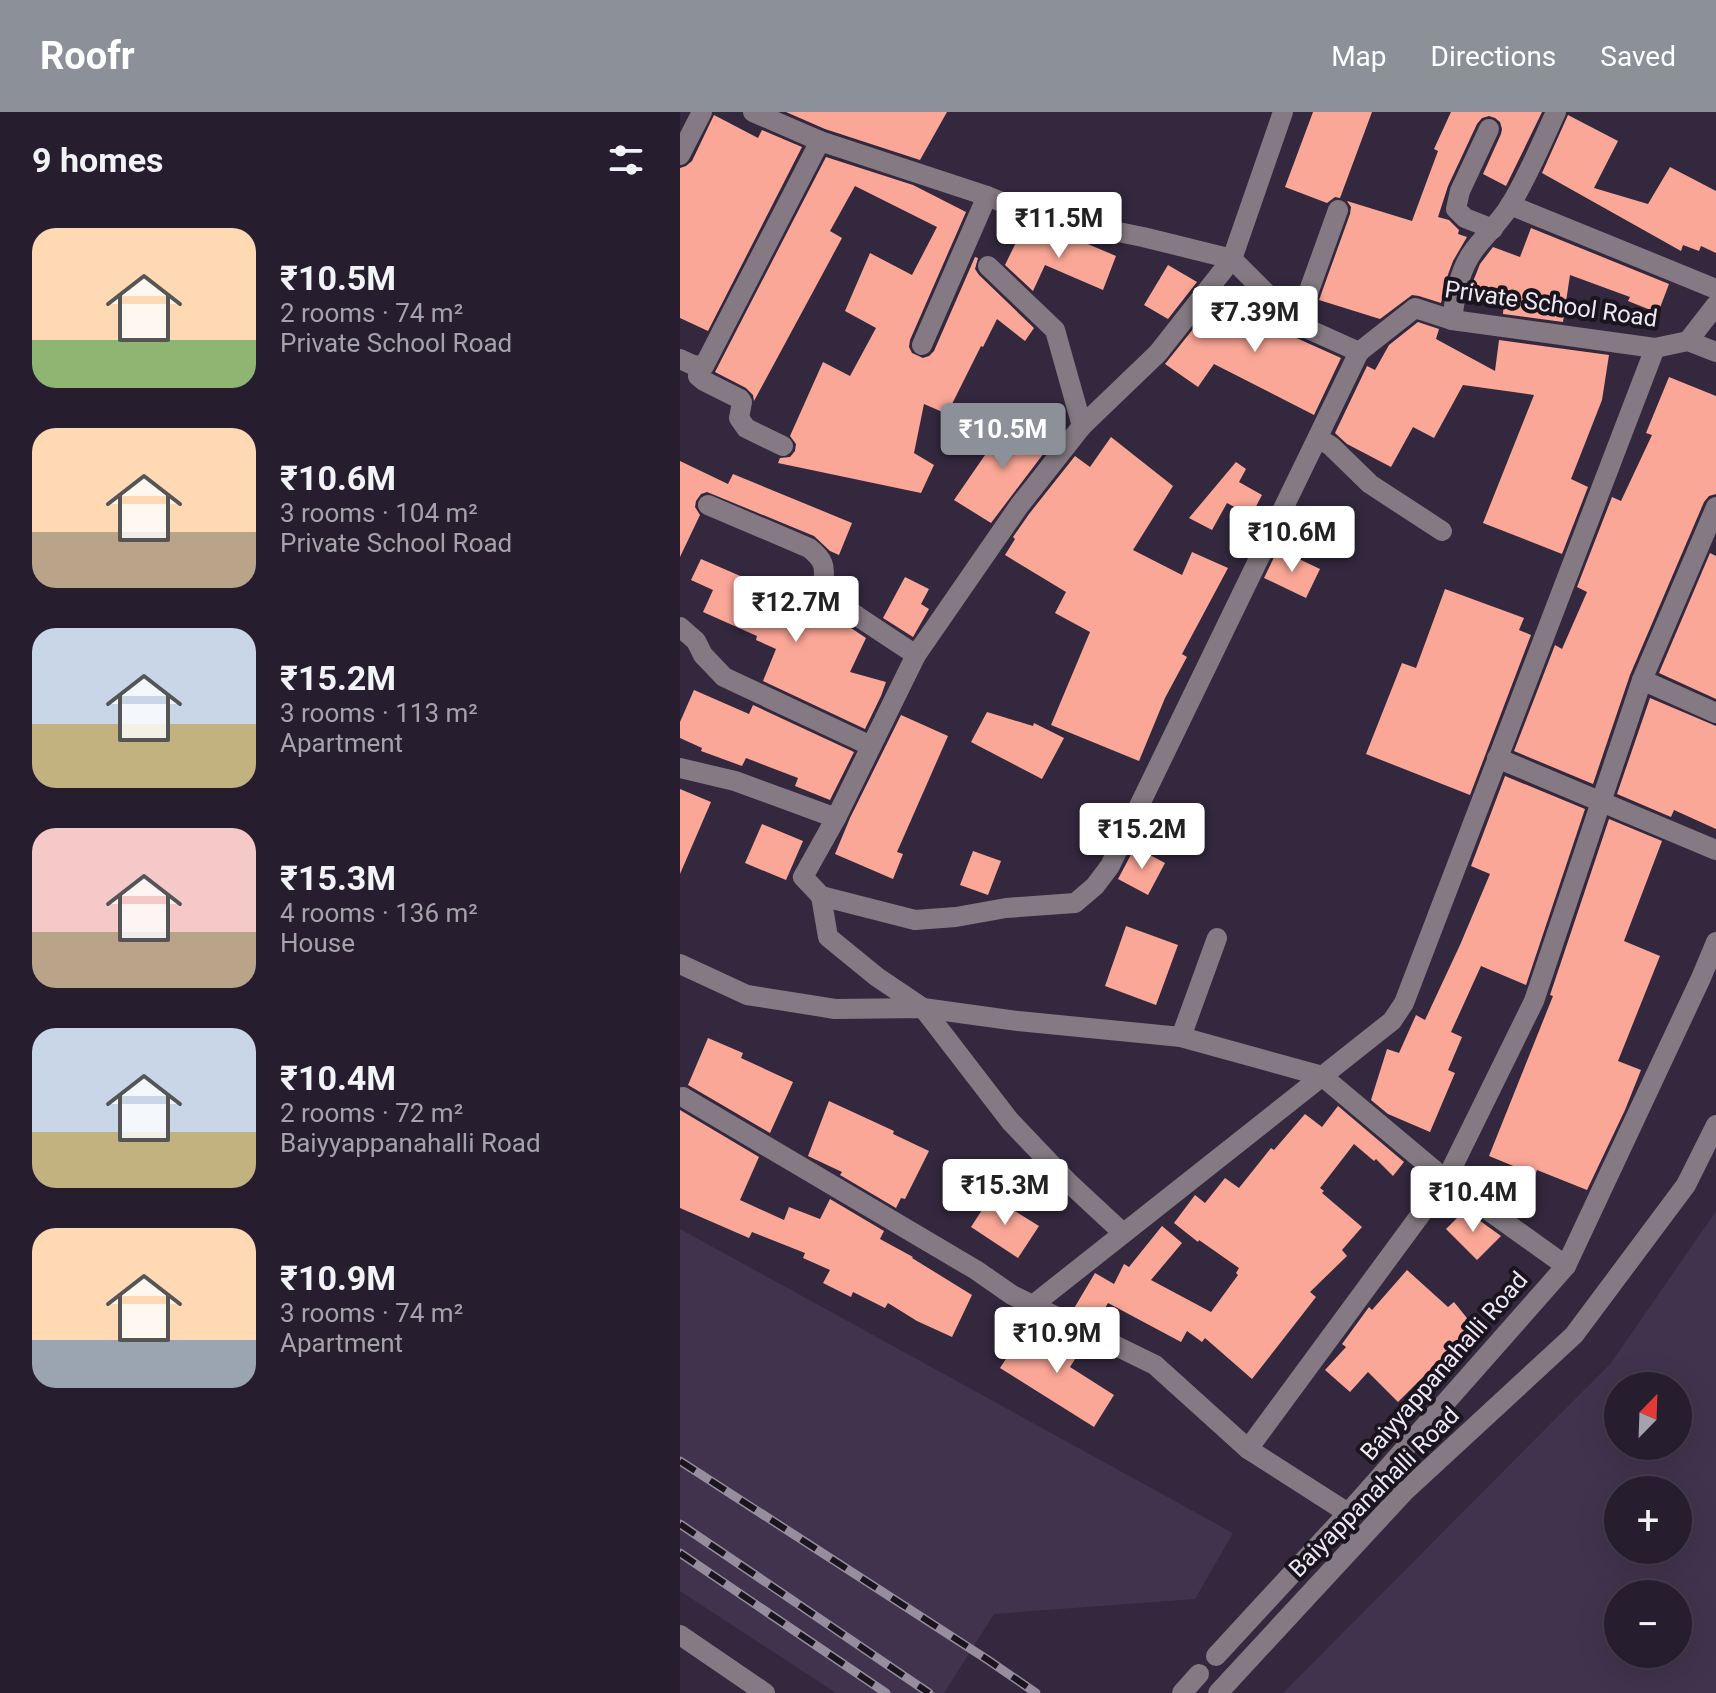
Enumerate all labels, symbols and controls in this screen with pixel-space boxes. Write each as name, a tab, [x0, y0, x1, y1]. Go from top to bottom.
text: Roofr	[40, 34, 135, 78]
text: Map	[1331, 40, 1387, 73]
text: Directions	[1431, 40, 1556, 73]
text: Saved	[1600, 40, 1676, 73]
icon: filters	[604, 138, 648, 182]
text: 9 homes	[32, 140, 163, 180]
pin: ₹11.5M	[994, 192, 1124, 260]
text: ₹11.5M	[1015, 203, 1103, 233]
text: ₹10.5M	[280, 258, 396, 298]
icon: home	[96, 260, 192, 356]
street label: Private School Road	[1443, 275, 1659, 333]
pin: ₹7.39M	[1190, 286, 1320, 354]
text: ₹7.39M	[1211, 297, 1299, 327]
text: 2 rooms · 74 m²	[280, 298, 463, 328]
text: Private School Road	[280, 328, 512, 358]
pin: ₹10.5M	[938, 403, 1068, 471]
text: ₹10.5M	[959, 414, 1047, 444]
text: ₹10.6M	[280, 458, 396, 498]
icon: home	[96, 460, 192, 556]
text: 3 rooms · 104 m²	[280, 498, 478, 528]
pin: ₹10.6M	[1227, 506, 1357, 574]
text: ₹10.6M	[1248, 517, 1336, 547]
text: Private School Road	[280, 528, 512, 558]
pin: ₹12.7M	[731, 576, 861, 644]
text: ₹12.7M	[752, 587, 840, 617]
text: ₹15.2M	[280, 658, 396, 698]
icon: home	[96, 660, 192, 756]
text: 3 rooms · 113 m²	[280, 698, 478, 728]
text: Apartment	[280, 728, 403, 758]
pin: ₹15.2M	[1077, 803, 1207, 871]
text: ₹15.2M	[1098, 814, 1186, 844]
text: ₹15.3M	[280, 858, 396, 898]
icon: home	[96, 860, 192, 956]
text: 4 rooms · 136 m²	[280, 898, 478, 928]
text: House	[280, 928, 355, 958]
text: ₹10.4M	[280, 1058, 396, 1098]
icon: home	[96, 1060, 192, 1156]
text: 2 rooms · 72 m²	[280, 1098, 463, 1128]
text: Baiyyappanahalli Road	[280, 1128, 541, 1158]
pin: ₹15.3M	[940, 1159, 1070, 1227]
pin: ₹10.4M	[1408, 1166, 1538, 1234]
text: ₹15.3M	[961, 1170, 1049, 1200]
text: ₹10.4M	[1429, 1177, 1517, 1207]
text: ₹10.9M	[280, 1258, 396, 1298]
icon: home	[96, 1260, 192, 1356]
street label: Baiyyappanahalli Road	[1355, 1266, 1533, 1466]
text: 3 rooms · 74 m²	[280, 1298, 463, 1328]
pin: ₹10.9M	[992, 1307, 1122, 1375]
text: ₹10.9M	[1013, 1318, 1101, 1348]
text: Apartment	[280, 1328, 403, 1358]
north arrow	[1604, 1372, 1692, 1460]
map controls	[1604, 1372, 1692, 1668]
street label: Baiyappanahalli Road	[1283, 1401, 1465, 1583]
button: +	[1604, 1476, 1692, 1564]
button: −	[1604, 1580, 1692, 1668]

